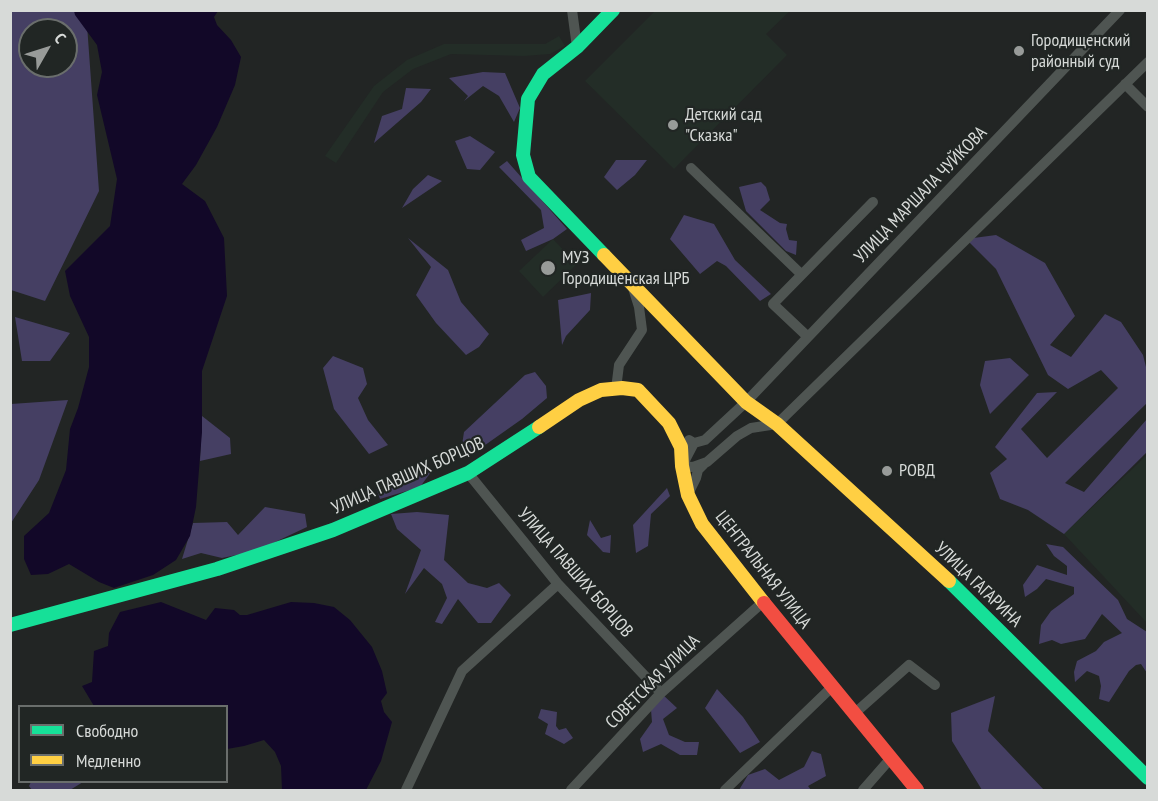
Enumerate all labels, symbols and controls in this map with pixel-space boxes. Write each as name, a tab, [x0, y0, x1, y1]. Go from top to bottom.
north arrow	[18, 18, 78, 78]
text: С	[50, 29, 71, 47]
place label: Городищенский районный суд	[1031, 30, 1130, 72]
marker: Городищенский районный суд	[1012, 44, 1026, 58]
place label: Детский сад "Сказка"	[685, 104, 762, 146]
marker: Детский сад "Сказка"	[666, 118, 680, 132]
street label: УЛИЦА МАРШАЛА ЧУЙКОВА	[850, 122, 992, 268]
place label: МУЗ Городищенская ЦРБ	[562, 247, 690, 290]
marker: МУЗ Городищенская ЦРБ	[539, 259, 557, 277]
street label: УЛИЦА ПАВШИХ БОРЦОВ	[328, 433, 488, 519]
place label: РОВД	[899, 460, 935, 482]
marker: РОВД	[880, 464, 894, 478]
street label: УЛИЦА ПАВШИХ БОРЦОВ	[513, 504, 637, 642]
street label: ЦЕНТРАЛЬНАЯ УЛИЦА	[710, 507, 816, 633]
street label: УЛИЦА ГАГАРИНА	[930, 538, 1026, 632]
street label: СОВЕТСКАЯ УЛИЦА	[601, 630, 705, 734]
legend	[18, 705, 228, 783]
text: Свободно	[76, 719, 138, 742]
text: Медленно	[76, 749, 141, 772]

